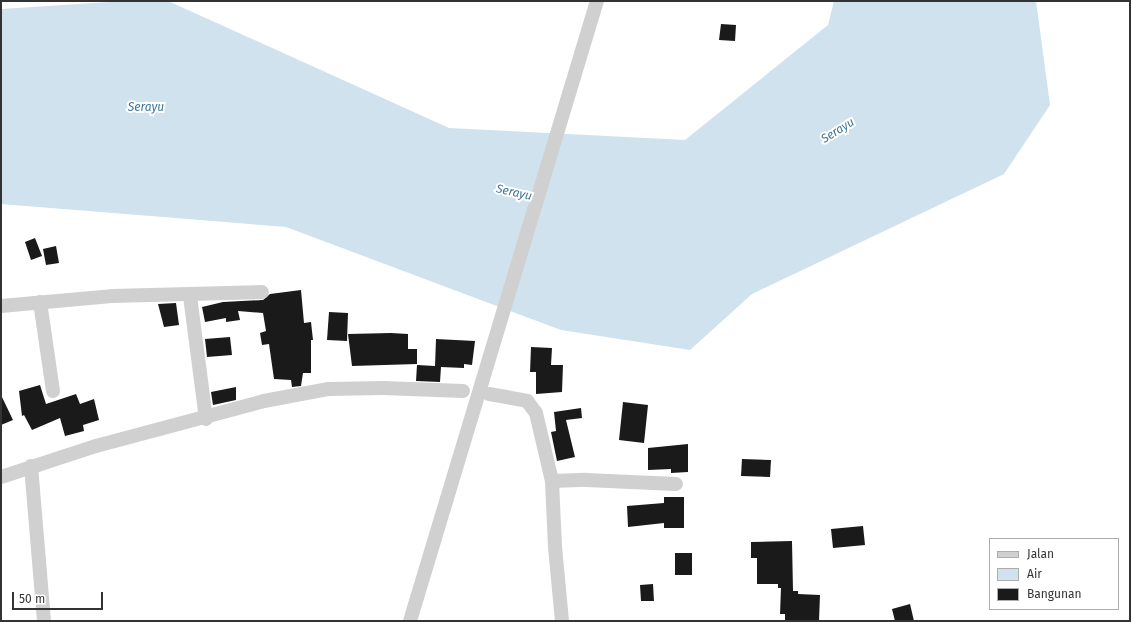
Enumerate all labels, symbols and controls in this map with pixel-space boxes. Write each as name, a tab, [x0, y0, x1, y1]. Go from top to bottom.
water label: Serayu	[128, 101, 164, 115]
water label: Serayu	[819, 115, 857, 147]
water label: Serayu	[495, 182, 533, 204]
legend	[989, 538, 1119, 610]
text: Jalan	[1027, 547, 1054, 561]
text: Air	[1027, 567, 1042, 581]
scale bar	[14, 584, 105, 610]
text: Bangunan	[1027, 587, 1082, 601]
text: 50 m	[19, 592, 45, 606]

